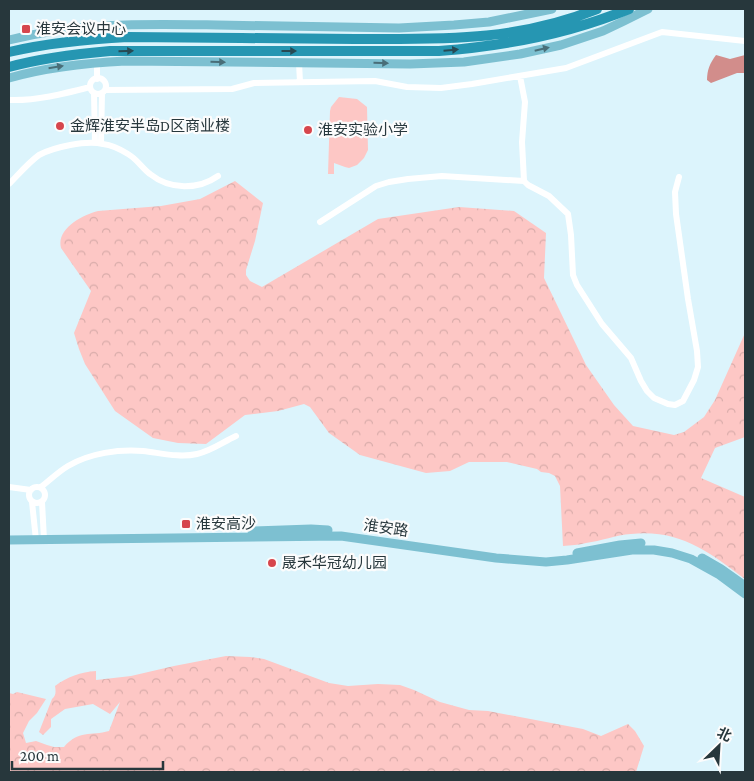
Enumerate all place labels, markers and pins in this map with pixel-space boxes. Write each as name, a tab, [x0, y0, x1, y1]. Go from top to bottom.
place label: 淮安会议中心	[36, 21, 126, 37]
marker: 淮安会议中心	[20, 23, 32, 35]
place label: 金辉淮安半岛D区商业楼	[70, 118, 230, 134]
marker: 金辉淮安半岛D区商业楼	[54, 120, 66, 132]
place label: 淮安实验小学	[318, 122, 408, 138]
marker: 淮安实验小学	[302, 124, 314, 136]
place label: 淮安高沙	[196, 516, 256, 532]
marker: 淮安高沙	[180, 518, 192, 530]
place label: 晟禾华冠幼儿园	[282, 554, 387, 571]
marker: 晟禾华冠幼儿园	[266, 557, 278, 569]

